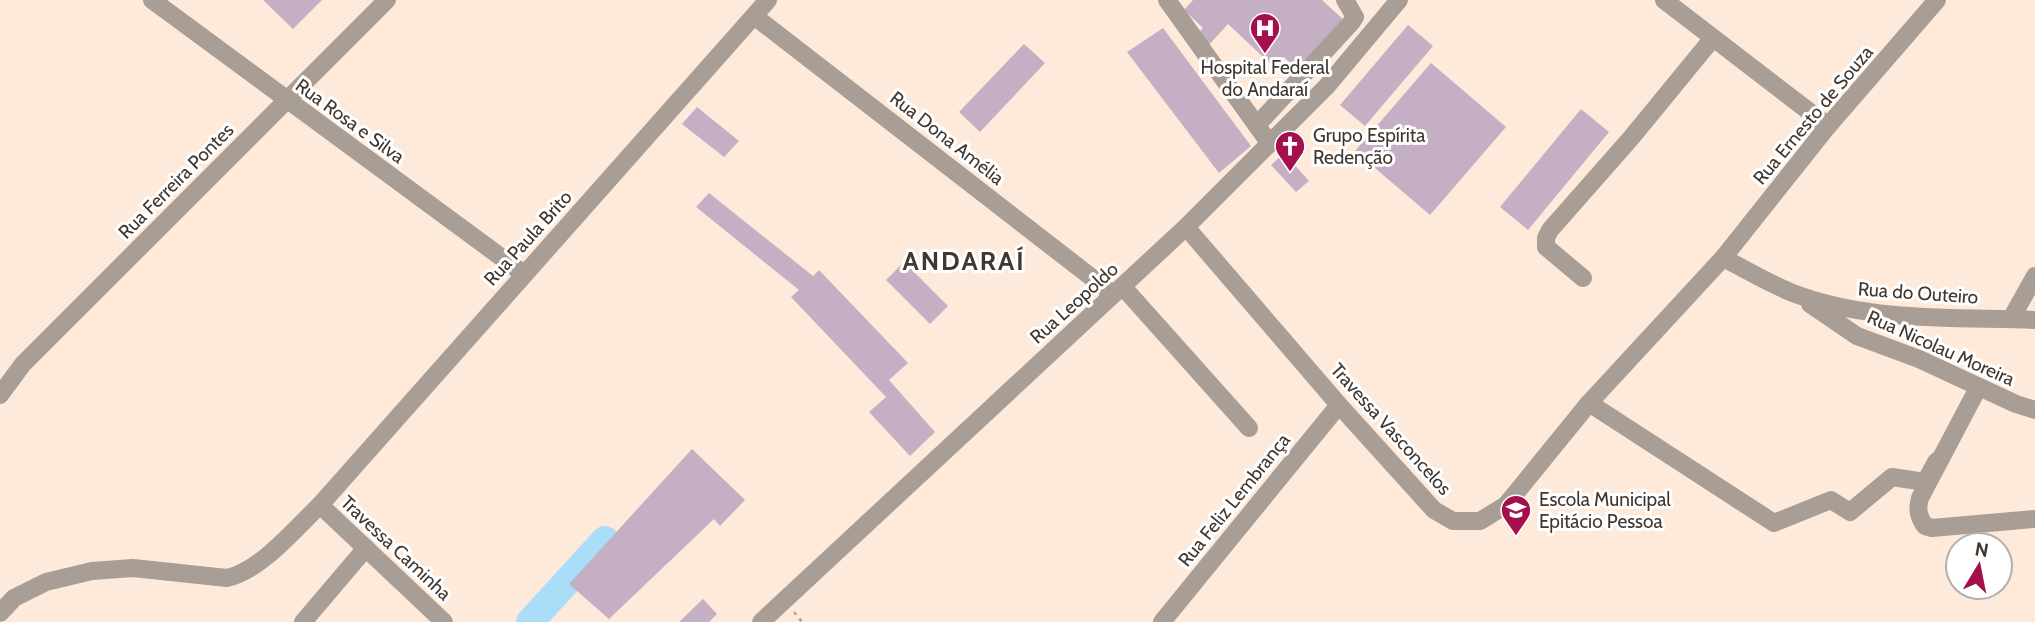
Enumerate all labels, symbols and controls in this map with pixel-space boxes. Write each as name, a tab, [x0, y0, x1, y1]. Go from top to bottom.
hospital icon: Hospital Federal do Andaraí	[1248, 11, 1282, 55]
street label: Rua Ernesto de Souza	[1748, 41, 1878, 189]
place label: Hospital Federal do Andaraí	[1201, 56, 1330, 101]
street label: Rua Rosa e Silva	[291, 74, 409, 168]
street label: Rua Dona Amélia	[885, 86, 1009, 190]
street label: Rua Ferreira Pontes	[114, 118, 239, 243]
place label: Grupo Espírita Redenção	[1313, 124, 1425, 169]
church icon: Grupo Espírita Redenção	[1273, 129, 1307, 173]
street label: Rua Paula Brito	[479, 186, 577, 290]
district label: ANDARAÍ	[902, 245, 1026, 277]
street label: Rua Leopoldo	[1025, 257, 1123, 349]
street label: Rua do Outeiro	[1857, 277, 1979, 309]
street label: Rua Nicolau Moreira	[1864, 305, 2018, 391]
street label: Travessa Vasconcelos	[1326, 358, 1456, 500]
street label: Rua Feliz Lembrança	[1173, 429, 1295, 571]
place label: Escola Municipal Epitácio Pessoa	[1539, 488, 1671, 533]
street label: Travessa Caminha	[336, 491, 456, 605]
school or university icon: Escola Municipal Epitácio Pessoa	[1499, 493, 1533, 537]
north arrow	[1944, 531, 2014, 601]
text: N	[1973, 537, 1990, 562]

